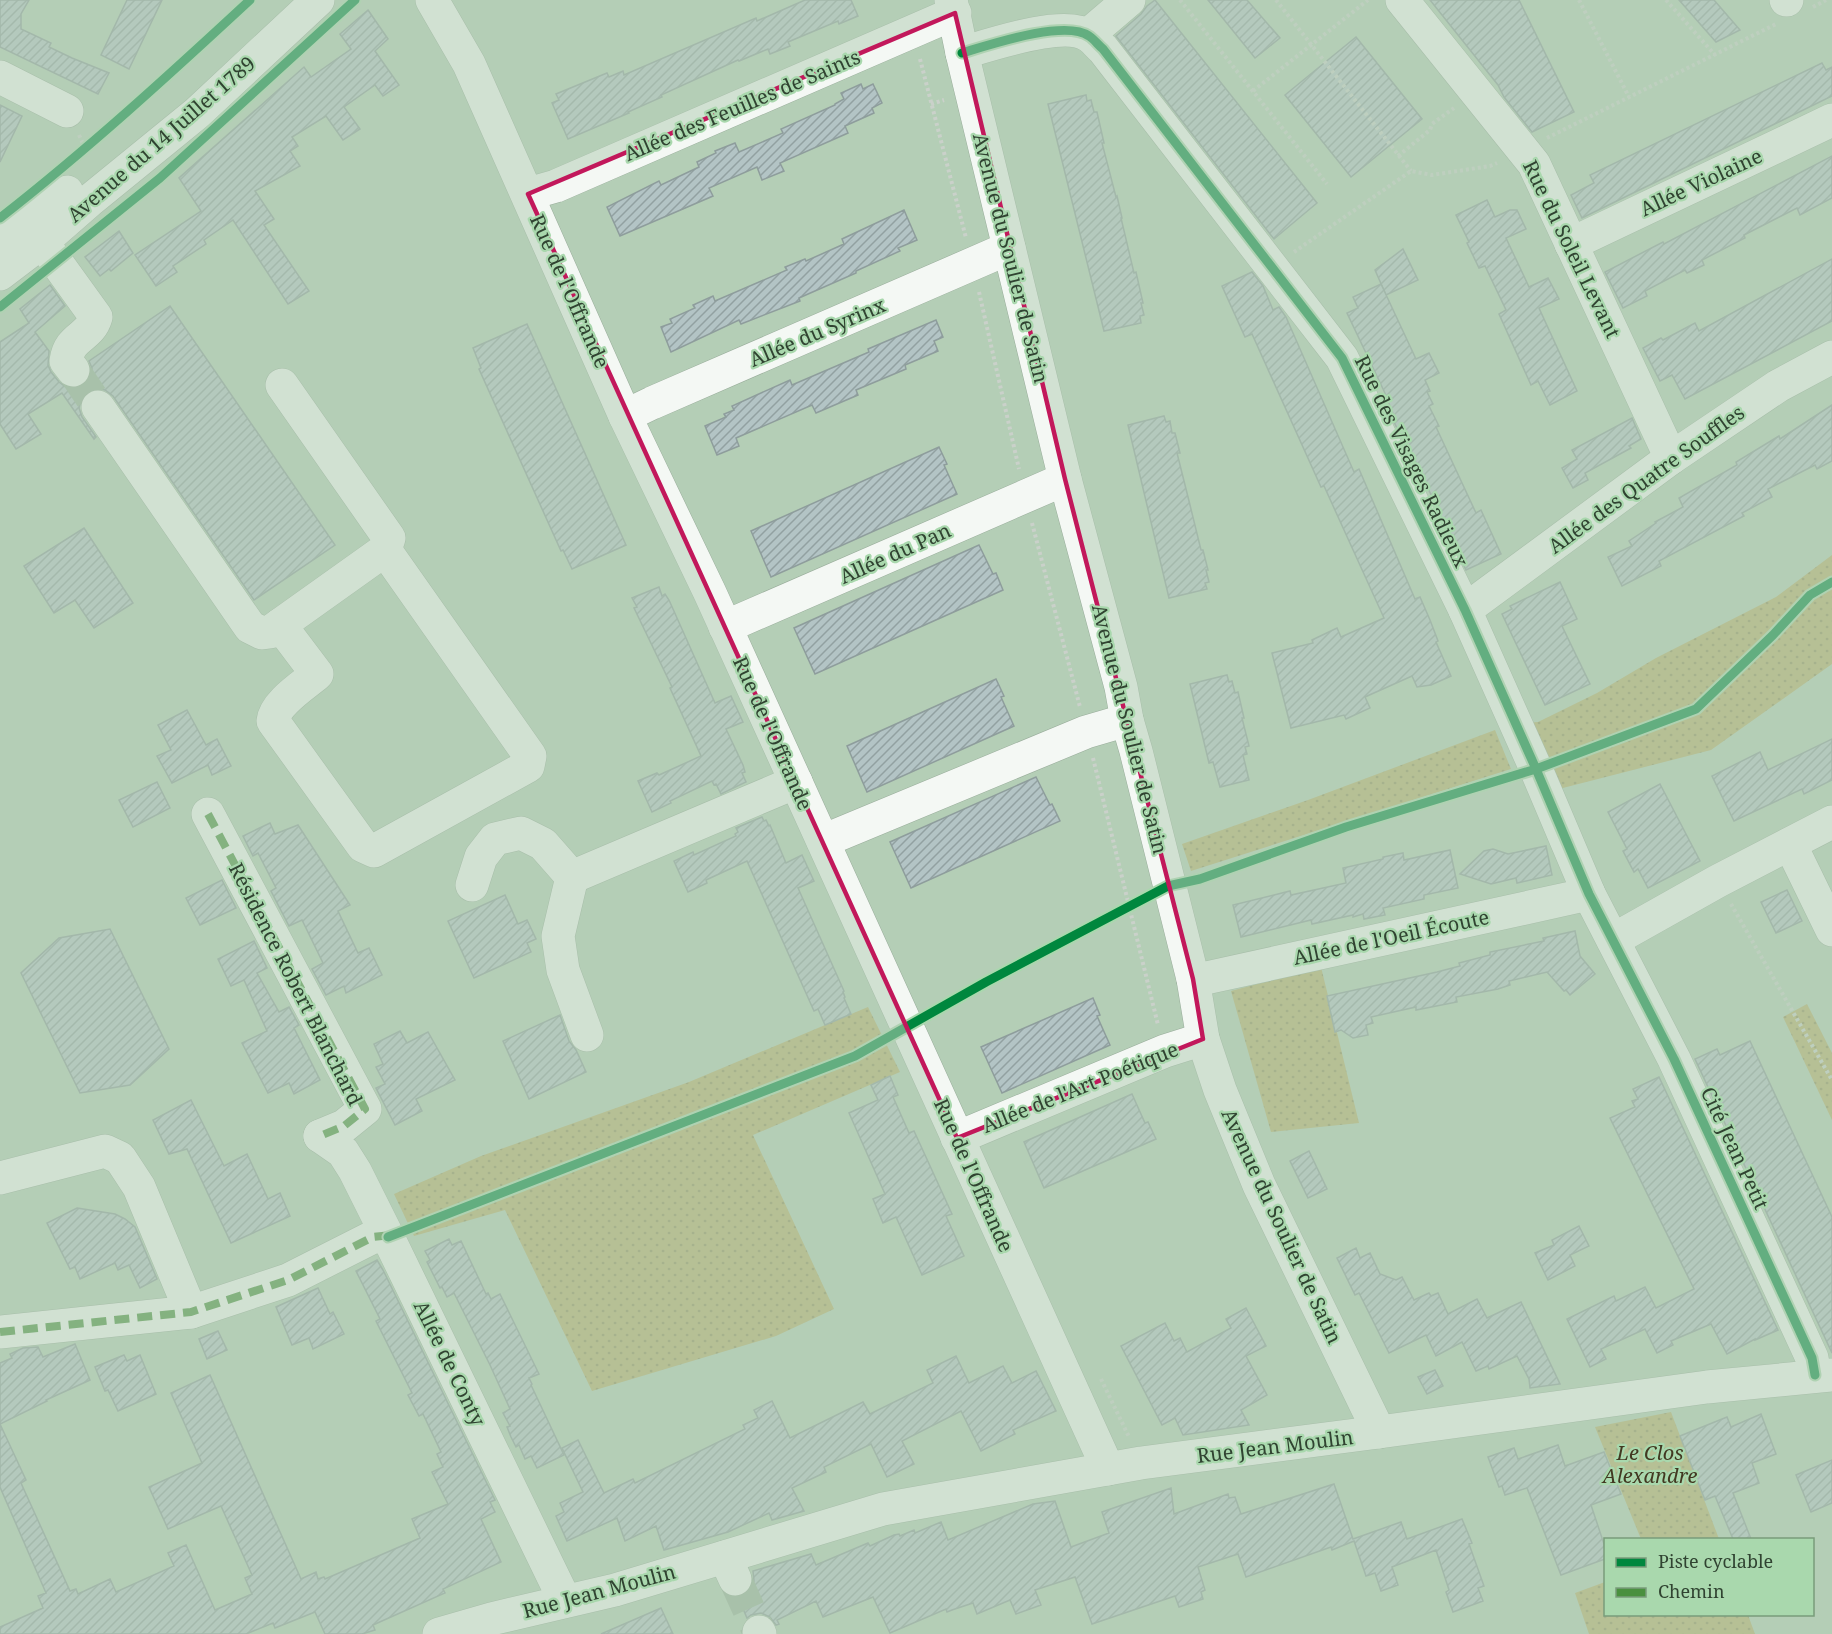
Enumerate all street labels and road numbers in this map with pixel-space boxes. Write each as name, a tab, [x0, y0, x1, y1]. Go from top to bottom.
street label: Allée des Feuilles de Saints	[620, 43, 864, 167]
street label: Avenue du 14 Juillet 1789	[61, 50, 261, 228]
street label: Avenue du Soulier de Satin	[967, 130, 1055, 386]
street label: Allée Violaine	[1635, 142, 1767, 222]
street label: Rue du Soleil Levant	[1517, 155, 1627, 343]
street label: Rue de l'Offrande	[524, 210, 616, 372]
street label: Allée du Syrinx	[745, 291, 890, 373]
street label: Rue des Visages Radieux	[1349, 350, 1475, 572]
street label: Allée des Quatre Souffles	[1542, 399, 1750, 559]
street label: Allée du Pan	[835, 516, 955, 590]
street label: Avenue du Soulier de Satin	[1086, 601, 1174, 857]
street label: Rue de l'Offrande	[727, 652, 819, 814]
street label: Résidence Robert Blanchard	[223, 858, 369, 1110]
street label: Allée de l'Oeil Écoute	[1291, 903, 1491, 971]
street label: Allée de l'Art Poétique	[978, 1035, 1182, 1139]
street label: Cité Jean Petit	[1695, 1082, 1775, 1214]
street label: Rue de l'Offrande	[928, 1094, 1020, 1256]
street label: Avenue du Soulier de Satin	[1216, 1104, 1348, 1348]
street label: Allée de Conty	[408, 1296, 492, 1431]
street label: Rue Jean Moulin	[1195, 1423, 1355, 1469]
street label: Rue Jean Moulin	[519, 1558, 679, 1624]

